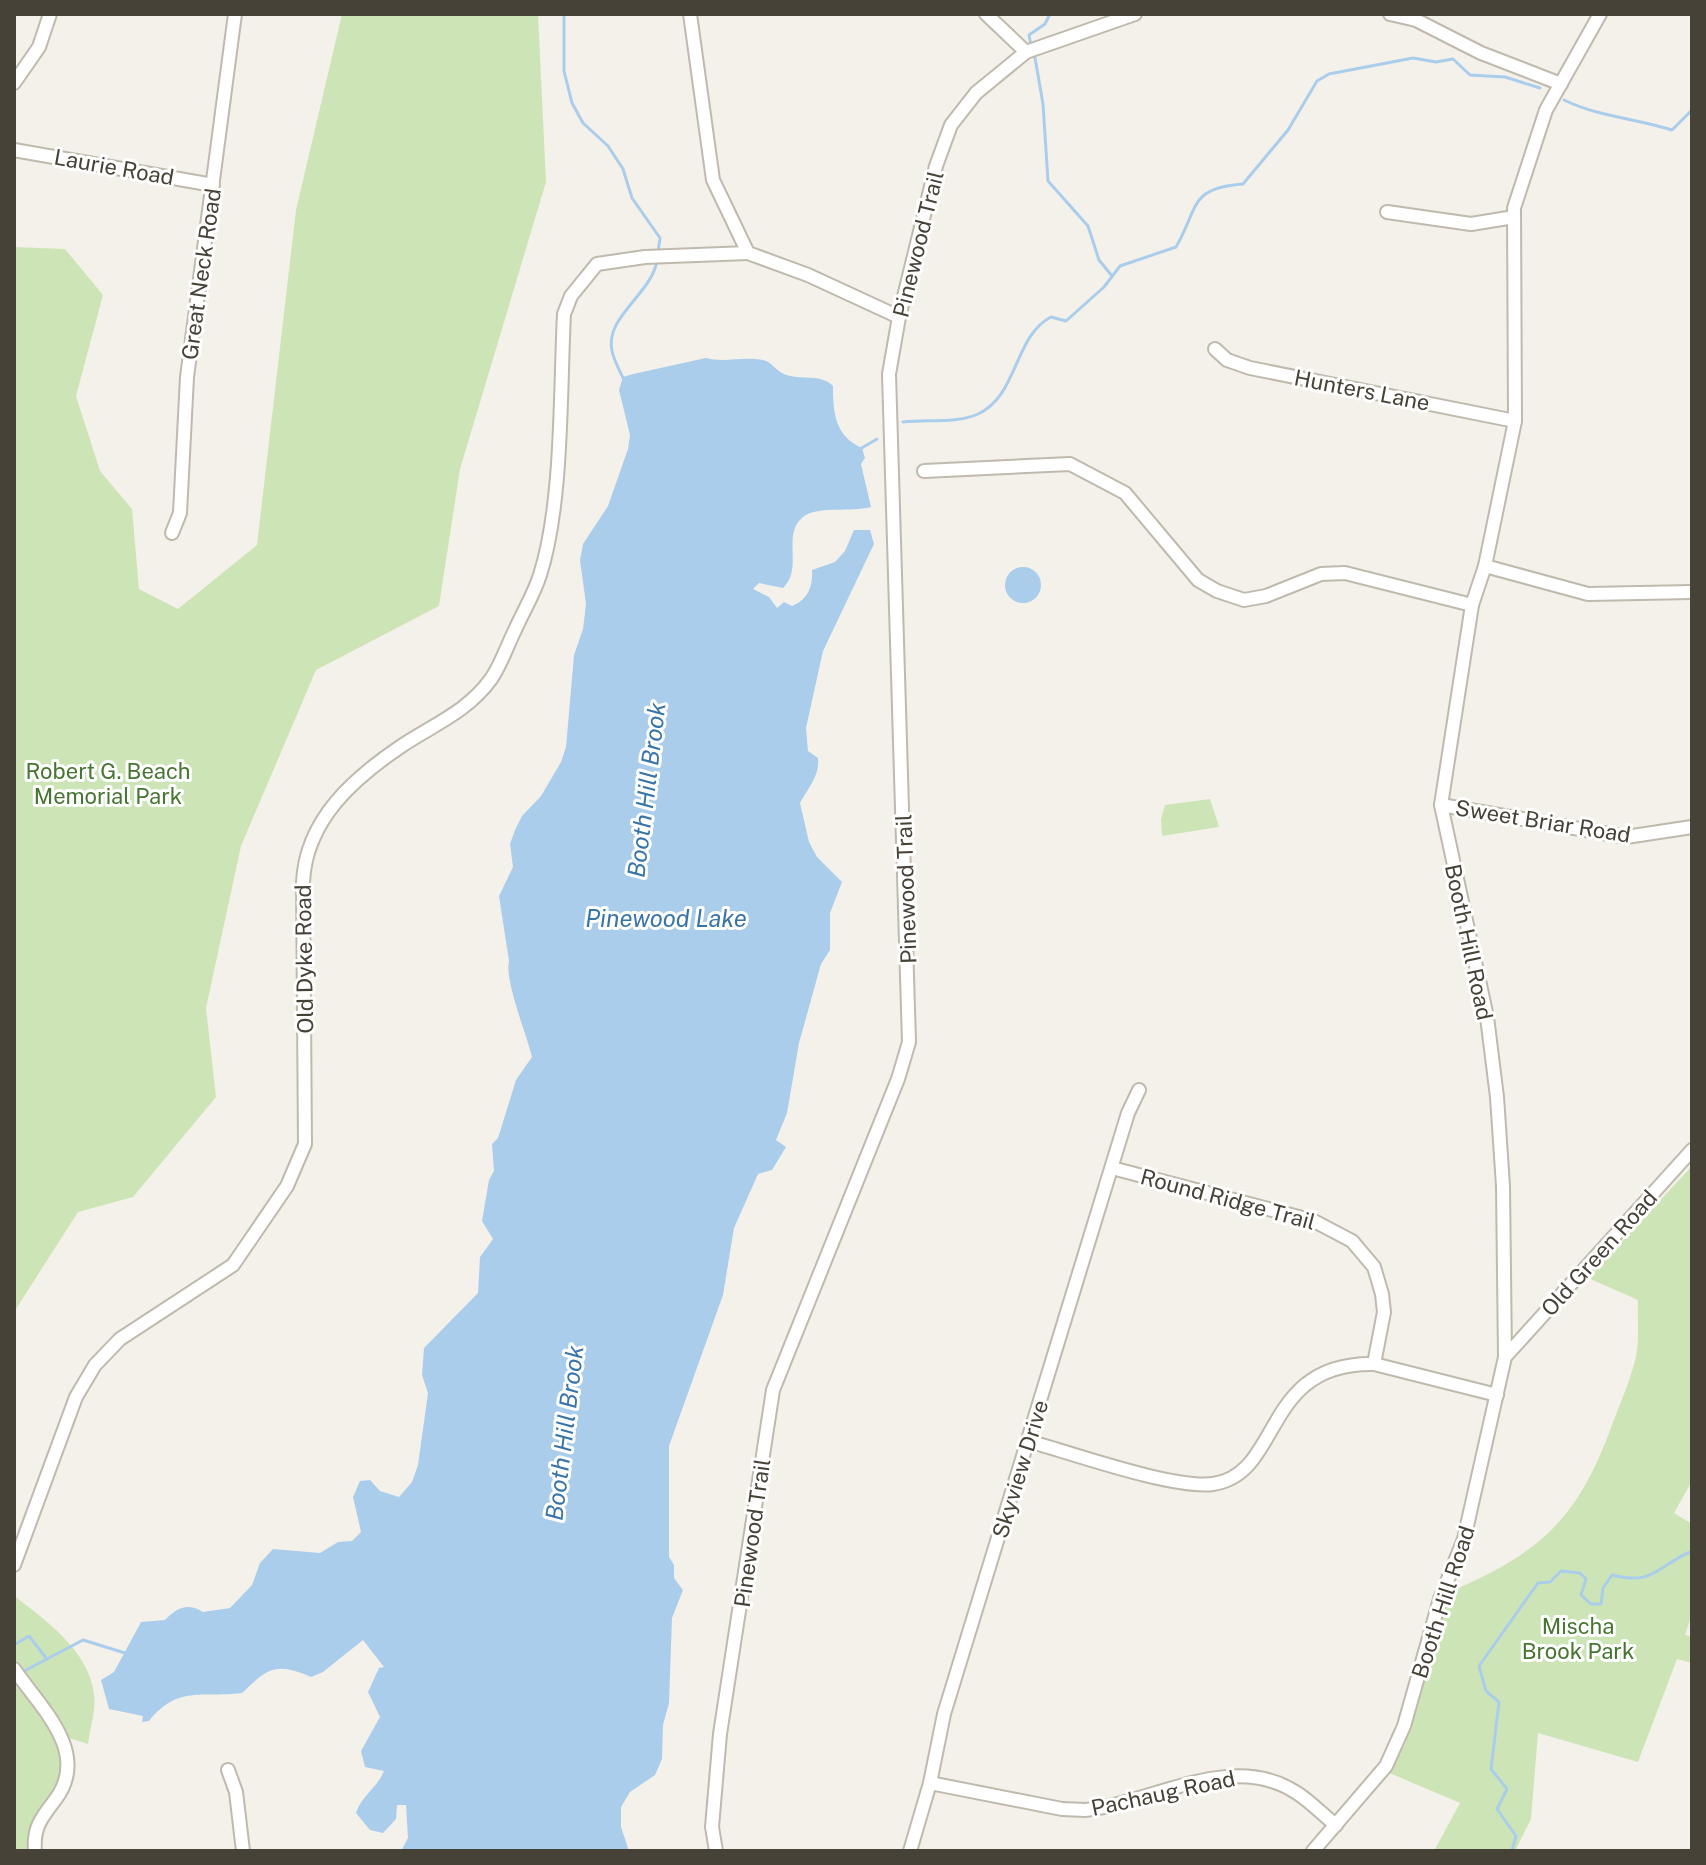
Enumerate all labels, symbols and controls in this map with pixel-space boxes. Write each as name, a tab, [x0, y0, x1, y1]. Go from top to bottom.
street label: Laurie Road	[52, 144, 176, 190]
street label: Pinewood Trail	[887, 168, 949, 320]
street label: Great Neck Road	[176, 187, 226, 361]
street label: Hunters Lane	[1292, 364, 1432, 416]
water label: Booth Hill Brook	[621, 701, 671, 879]
park label: Robert G. Beach Memorial Park	[26, 758, 190, 809]
street label: Sweet Briar Road	[1453, 794, 1633, 848]
street label: Pinewood Trail	[890, 814, 922, 964]
street label: Booth Hill Road	[1440, 862, 1498, 1022]
street label: Old Dyke Road	[290, 884, 318, 1034]
water label: Pinewood Lake	[585, 904, 747, 932]
street label: Round Ridge Trail	[1138, 1163, 1318, 1235]
street label: Old Green Road	[1536, 1185, 1662, 1321]
water label: Booth Hill Brook	[539, 1344, 589, 1522]
street label: Skyview Drive	[987, 1397, 1053, 1541]
street label: Pinewood Trail	[729, 1457, 775, 1609]
street label: Booth Hill Road	[1406, 1523, 1480, 1681]
park label: Mischa Brook Park	[1522, 1613, 1634, 1664]
street label: Pachaug Road	[1089, 1765, 1237, 1821]

